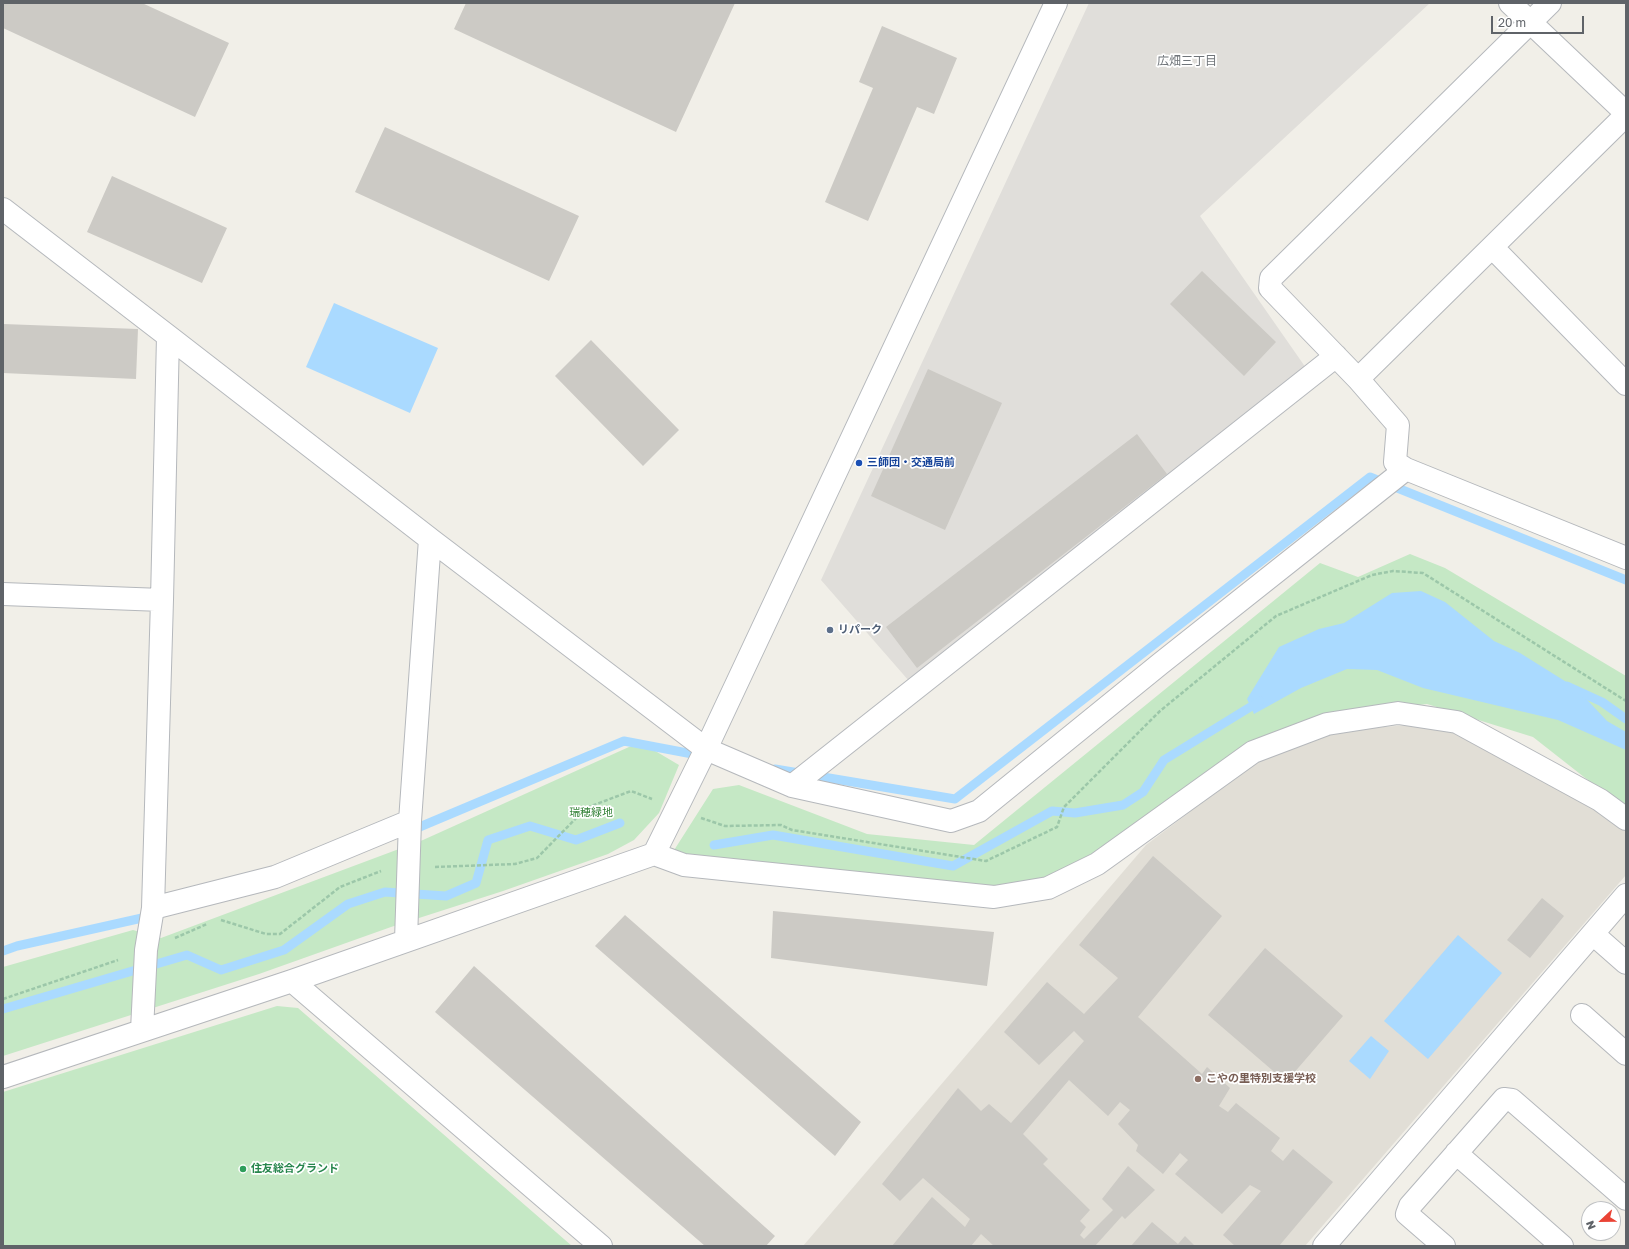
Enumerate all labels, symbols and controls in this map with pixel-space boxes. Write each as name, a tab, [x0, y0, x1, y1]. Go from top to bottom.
scale bar	[1493, 8, 1586, 34]
text: 20 m	[1498, 15, 1526, 30]
district label: 広畑三丁目	[1157, 54, 1217, 68]
place label: 三師団・交通局前	[867, 456, 955, 470]
marker: 三師団・交通局前	[854, 458, 864, 468]
place label: リパーク	[838, 623, 882, 637]
marker: リパーク	[825, 625, 835, 635]
park label: 瑞穂緑地	[569, 806, 613, 820]
place label: こやの里特別支援学校	[1206, 1072, 1316, 1086]
marker: こやの里特別支援学校	[1193, 1074, 1203, 1084]
place label: 住友総合グランド	[251, 1162, 339, 1176]
marker: 住友総合グランド	[238, 1164, 248, 1174]
north arrow	[1581, 1201, 1621, 1241]
text: N	[1583, 1219, 1598, 1232]

